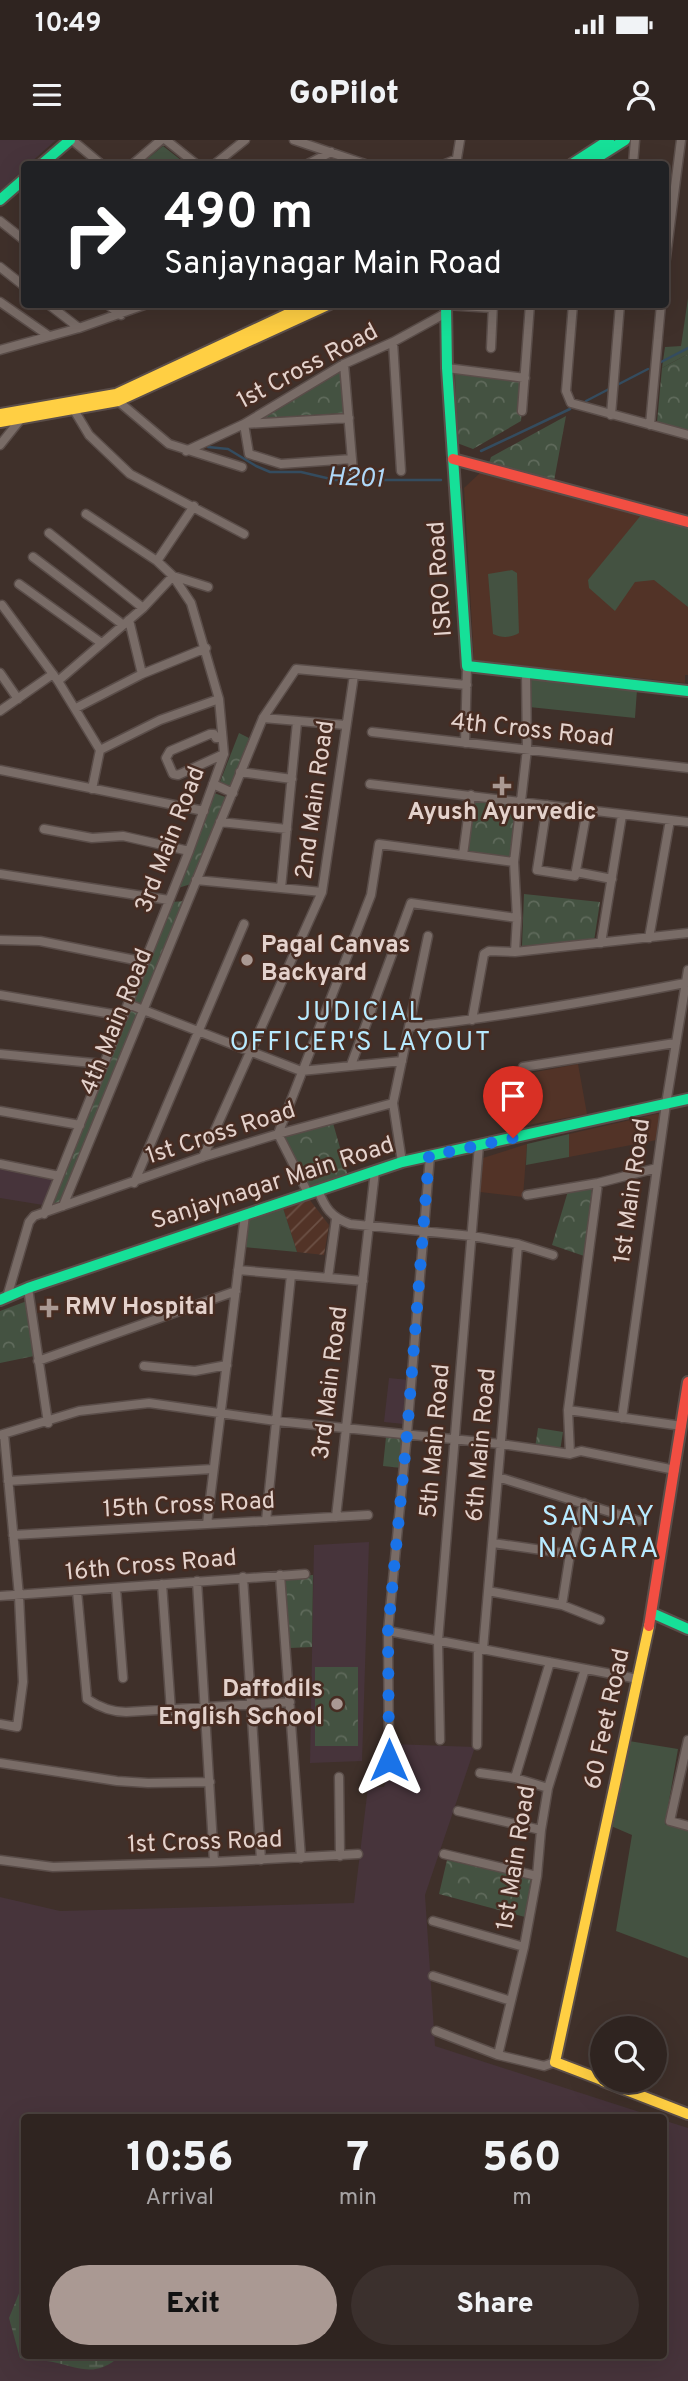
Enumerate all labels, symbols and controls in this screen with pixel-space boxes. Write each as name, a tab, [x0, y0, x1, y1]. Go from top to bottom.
text: 10:49	[35, 8, 102, 41]
text: GoPilot	[289, 75, 399, 115]
icon: menu	[28, 76, 66, 114]
icon: person	[622, 76, 660, 114]
text: 490 m	[164, 184, 313, 246]
icon: right	[49, 189, 140, 280]
text: Sanjaynagar Main Road	[164, 245, 502, 285]
street label: 1st Cross Road	[232, 317, 384, 417]
water label: H201	[326, 462, 385, 497]
street label: ISRO Road	[422, 520, 460, 638]
street label: 4th Cross Road	[449, 708, 615, 754]
street label: 2nd Main Road	[290, 719, 342, 881]
street label: 3rd Main Road	[129, 763, 213, 917]
marker: Ayush Ayurvedic	[492, 776, 512, 796]
place label: Ayush Ayurvedic	[407, 798, 597, 828]
place label: Pagal Canvas Backyard	[261, 931, 410, 989]
street label: 4th Main Road	[74, 945, 160, 1099]
marker: Pagal Canvas Backyard	[239, 952, 255, 968]
district label: JUDICIAL OFFICER'S LAYOUT	[230, 997, 492, 1060]
pin	[483, 1066, 543, 1138]
icon: arrive	[494, 1077, 532, 1115]
street label: 1st Cross Road	[142, 1096, 300, 1172]
street label: 1st Main Road	[608, 1117, 658, 1265]
street label: Sanjaynagar Main Road	[148, 1131, 398, 1237]
place label: RMV Hospital	[65, 1293, 215, 1323]
marker: RMV Hospital	[39, 1298, 59, 1318]
street label: 3rd Main Road	[307, 1305, 355, 1461]
street label: 5th Main Road	[414, 1363, 458, 1519]
street label: 6th Main Road	[460, 1367, 504, 1523]
street label: 15th Cross Road	[102, 1487, 276, 1525]
district label: SANJAY NAGARA	[537, 1500, 661, 1568]
street label: 16th Cross Road	[64, 1544, 238, 1588]
street label: 60 Feet Road	[578, 1646, 638, 1792]
place label: Daffodils English School	[158, 1675, 323, 1733]
marker: Daffodils English School	[329, 1696, 345, 1712]
position arrow	[352, 1723, 426, 1797]
street label: 1st Main Road	[491, 1783, 543, 1933]
street label: 1st Cross Road	[127, 1825, 283, 1861]
map controls	[590, 2016, 667, 2093]
button: search	[590, 2016, 667, 2093]
text: 10:56	[126, 2133, 233, 2186]
text: 7	[346, 2133, 369, 2186]
text: 560	[482, 2133, 562, 2186]
text: Arrival	[146, 2184, 214, 2213]
text: min	[339, 2184, 377, 2213]
text: m	[512, 2184, 532, 2213]
button: Exit	[49, 2265, 337, 2345]
button: Share	[351, 2265, 639, 2345]

